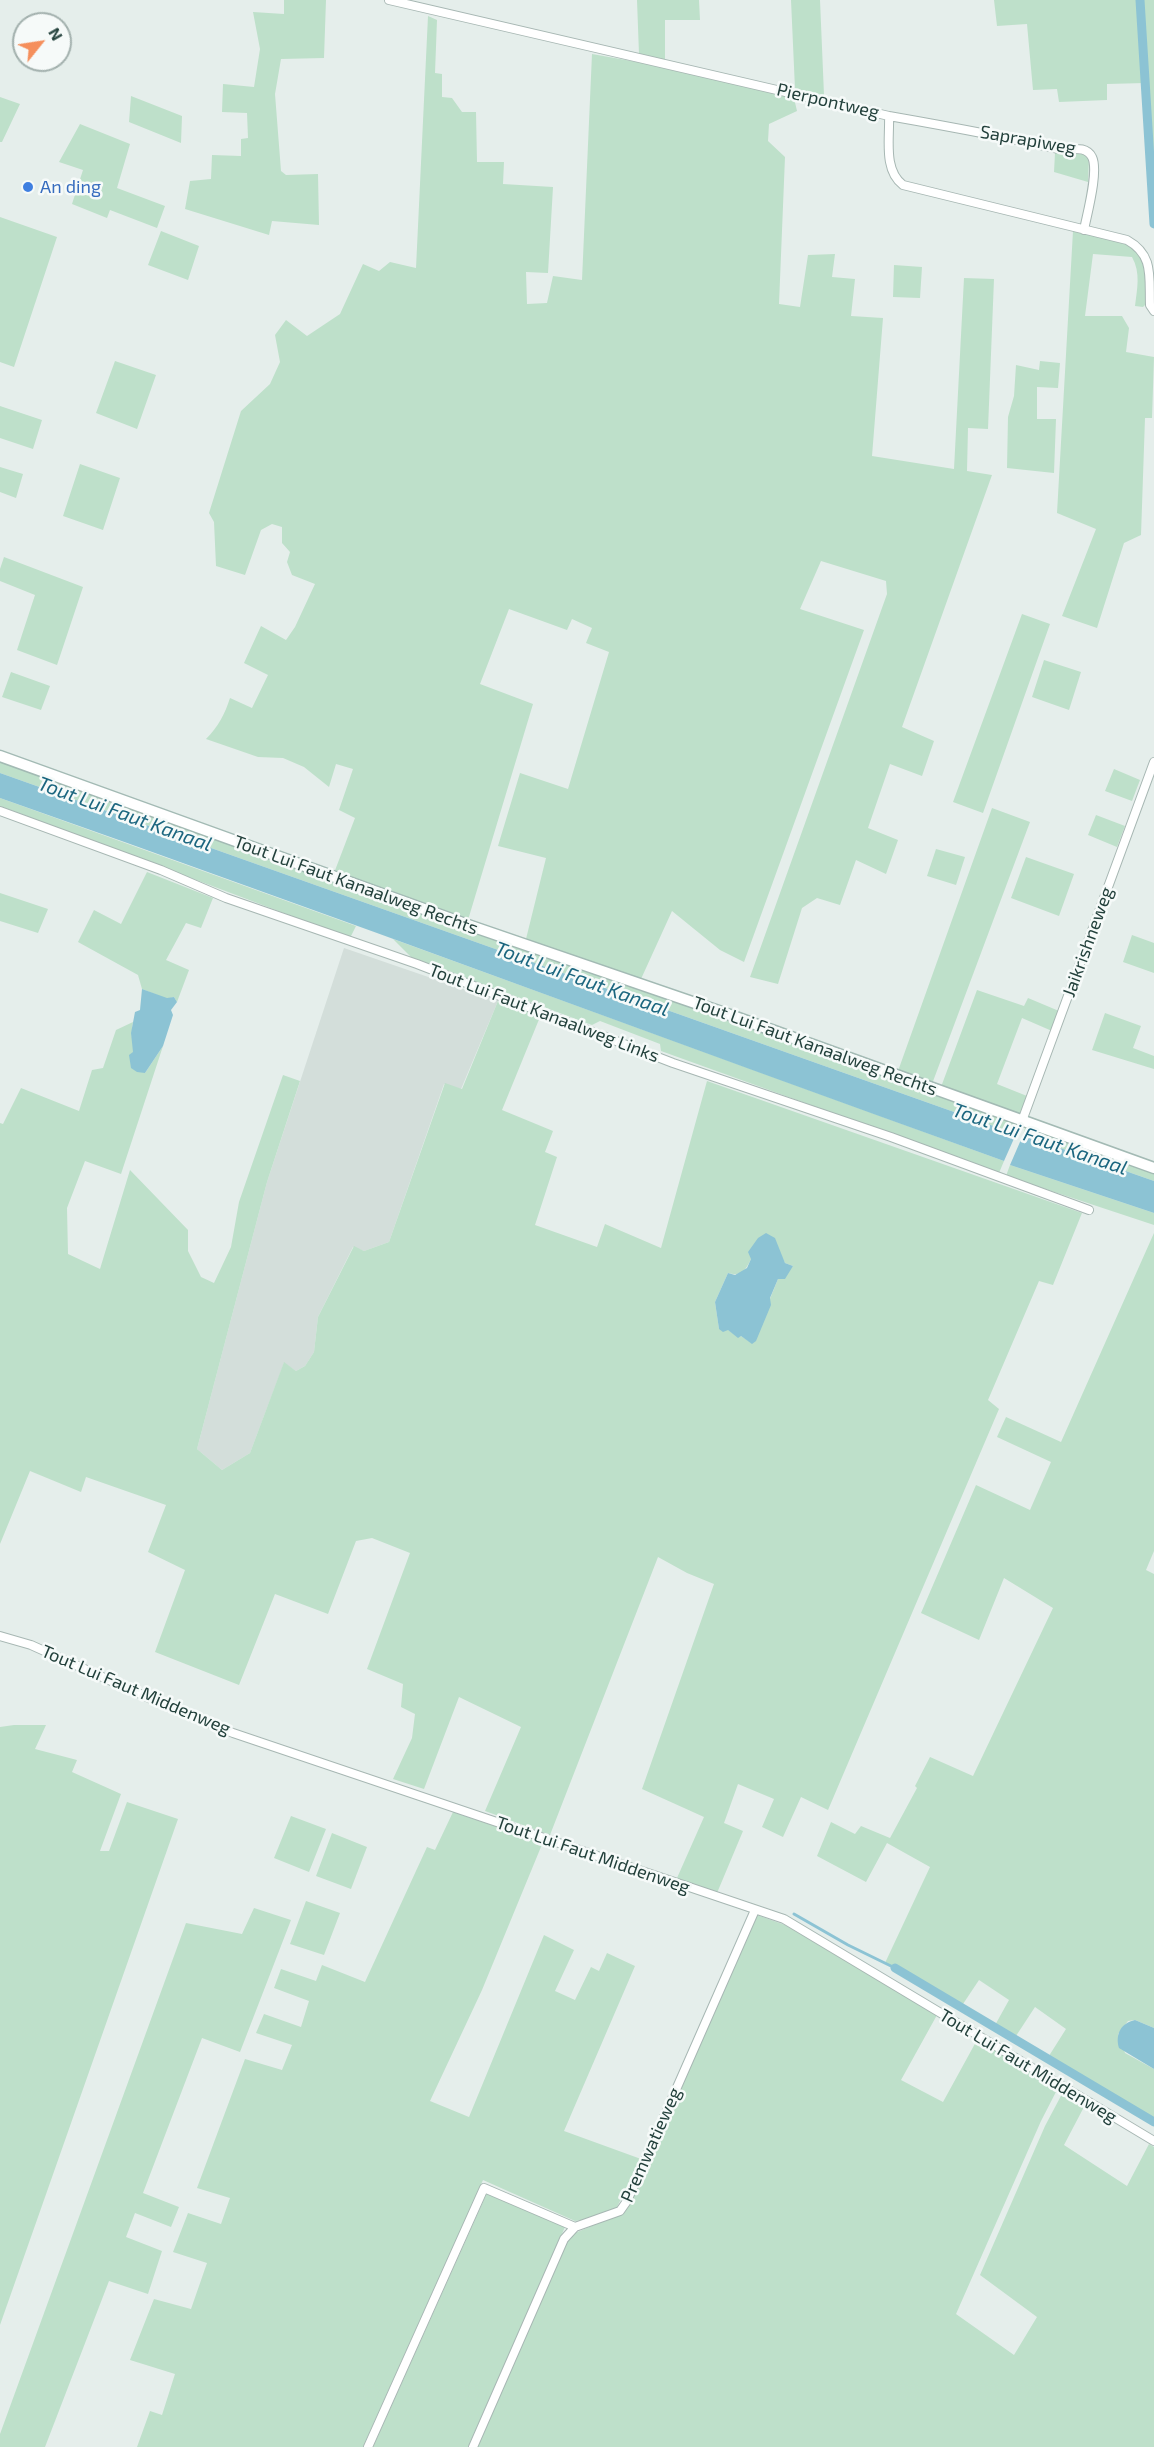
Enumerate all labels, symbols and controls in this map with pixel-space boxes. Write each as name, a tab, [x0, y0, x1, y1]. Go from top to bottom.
north arrow	[12, 12, 72, 72]
text: N	[45, 24, 67, 44]
street label: Pierpontweg	[775, 79, 881, 123]
street label: Saprapiweg	[978, 121, 1078, 159]
place label: An ding	[40, 176, 101, 198]
marker: An ding	[21, 180, 35, 194]
water label: Tout Lui Faut Kanaal	[35, 771, 215, 857]
street label: Tout Lui Faut Kanaalweg Rechts	[231, 831, 481, 939]
street label: Jaikrishneweg	[1058, 884, 1118, 1000]
water label: Tout Lui Faut Kanaal	[492, 936, 672, 1022]
street label: Tout Lui Faut Kanaalweg Links	[426, 959, 662, 1067]
street label: Tout Lui Faut Kanaalweg Rechts	[690, 992, 940, 1100]
water label: Tout Lui Faut Kanaal	[949, 1098, 1131, 1180]
street label: Tout Lui Faut Middenweg	[38, 1640, 234, 1740]
street label: Tout Lui Faut Middenweg	[493, 1812, 693, 1898]
street label: Tout Lui Faut Middenweg	[935, 2004, 1121, 2128]
street label: Premwatieweg	[616, 2084, 686, 2206]

